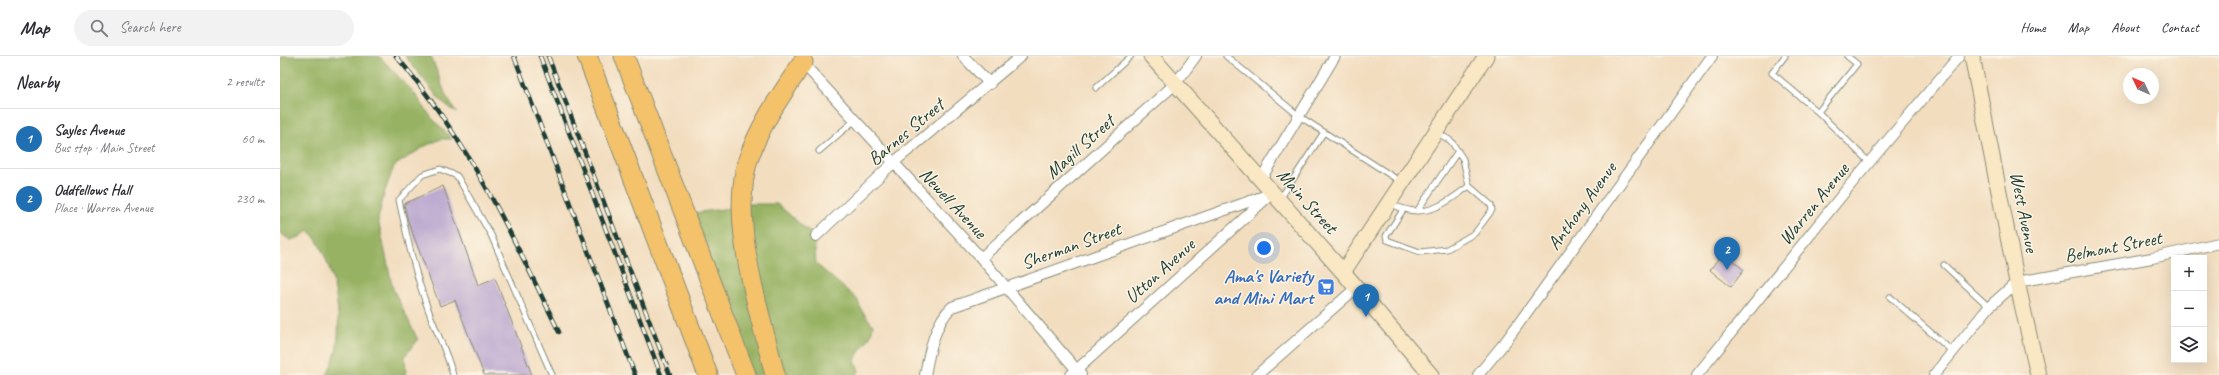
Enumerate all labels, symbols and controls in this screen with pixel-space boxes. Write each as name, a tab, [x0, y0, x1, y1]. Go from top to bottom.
search box	[74, 10, 354, 46]
text: Map	[20, 16, 50, 40]
icon: search	[88, 17, 110, 39]
text: Search here	[120, 18, 181, 37]
text: Home	[2020, 19, 2046, 36]
text: Map	[2068, 19, 2089, 36]
text: About	[2111, 19, 2139, 36]
text: Contact	[2161, 19, 2199, 36]
north arrow	[2123, 68, 2159, 104]
text: Nearby	[16, 72, 59, 93]
text: 2 results	[226, 74, 264, 90]
street label: Barnes Street	[863, 91, 951, 171]
street label: Magill Street	[1041, 108, 1122, 184]
text: Sayles Avenue	[54, 121, 124, 140]
text: 1	[26, 131, 32, 147]
text: 60 m	[242, 131, 264, 147]
text: Bus stop · Main Street	[54, 140, 155, 156]
street label: Anthony Avenue	[1542, 156, 1623, 255]
street label: Warren Avenue	[1774, 157, 1856, 250]
street label: Newell Avenue	[914, 162, 993, 245]
street label: Main Street	[1271, 163, 1344, 240]
street label: West Avenue	[2004, 170, 2044, 256]
text: Oddfellows Hall	[54, 181, 131, 200]
text: 2	[26, 191, 32, 207]
text: 230 m	[236, 191, 264, 207]
text: Place · Warren Avenue	[54, 200, 153, 216]
street label: Sherman Street	[1018, 216, 1126, 275]
street label: Belmont Street	[2062, 226, 2165, 268]
street label: Utton Avenue	[1120, 232, 1201, 309]
pin: 2	[1714, 237, 1740, 270]
your location	[1254, 238, 1274, 258]
map controls	[2171, 255, 2207, 363]
button: +	[2171, 255, 2207, 291]
place label: Ama's Variety and Mini Mart	[1213, 264, 1316, 310]
supermarket icon: Ama's Variety and Mini Mart	[1316, 277, 1336, 297]
pin: 1	[1353, 284, 1379, 317]
button: −	[2171, 291, 2207, 327]
button: layers	[2171, 327, 2207, 363]

